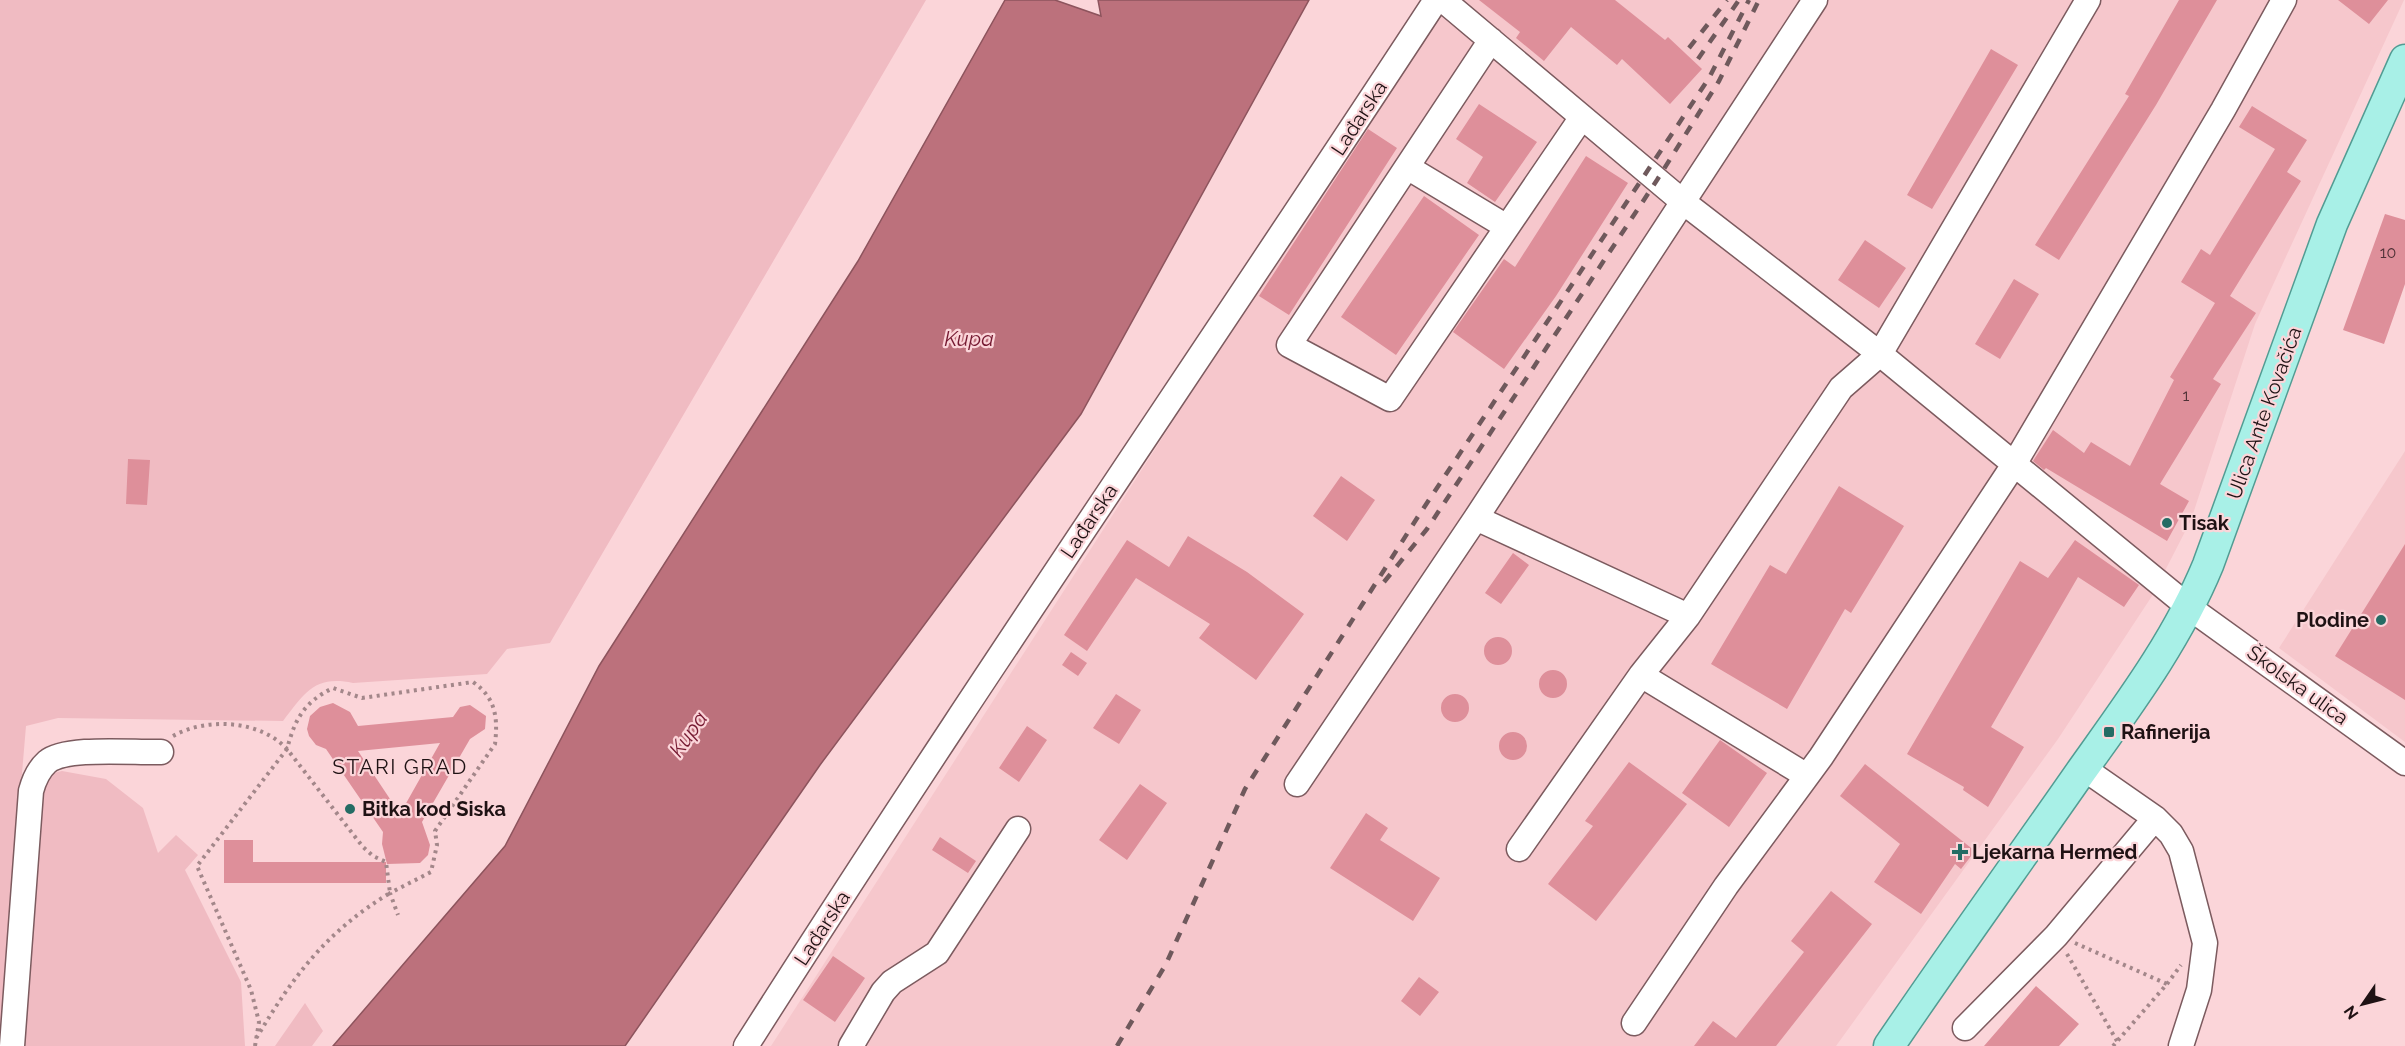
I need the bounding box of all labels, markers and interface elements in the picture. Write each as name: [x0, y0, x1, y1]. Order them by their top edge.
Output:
street label: Lađarska: [1326, 76, 1392, 160]
house number: 10: [2380, 243, 2396, 262]
street label: Ulica Ante Kovačića: [2222, 323, 2306, 503]
water label: Kupa: [944, 326, 994, 351]
house number: 1: [2183, 386, 2190, 405]
street label: Lađarska: [1056, 479, 1122, 563]
place label: Tisak: [2179, 511, 2230, 535]
marker: Tisak: [2160, 516, 2174, 530]
place label: Plodine: [2296, 608, 2369, 632]
marker: Plodine: [2374, 613, 2388, 627]
street label: Školska ulica: [2243, 639, 2354, 730]
water label: Kupa: [664, 707, 712, 761]
place label: Rafinerija: [2121, 720, 2211, 744]
marker: Rafinerija: [2102, 725, 2116, 739]
district label: STARI GRAD: [332, 754, 468, 779]
place label: Bitka kod Siska: [362, 797, 506, 821]
marker: Bitka kod Siska: [343, 802, 357, 816]
place label: Ljekarna Hermed: [1972, 840, 2138, 864]
marker: Ljekarna Hermed: [1953, 845, 1967, 859]
street label: Lađarska: [789, 886, 855, 970]
north arrow: [2333, 974, 2393, 1034]
text: N: [2340, 1002, 2362, 1023]

